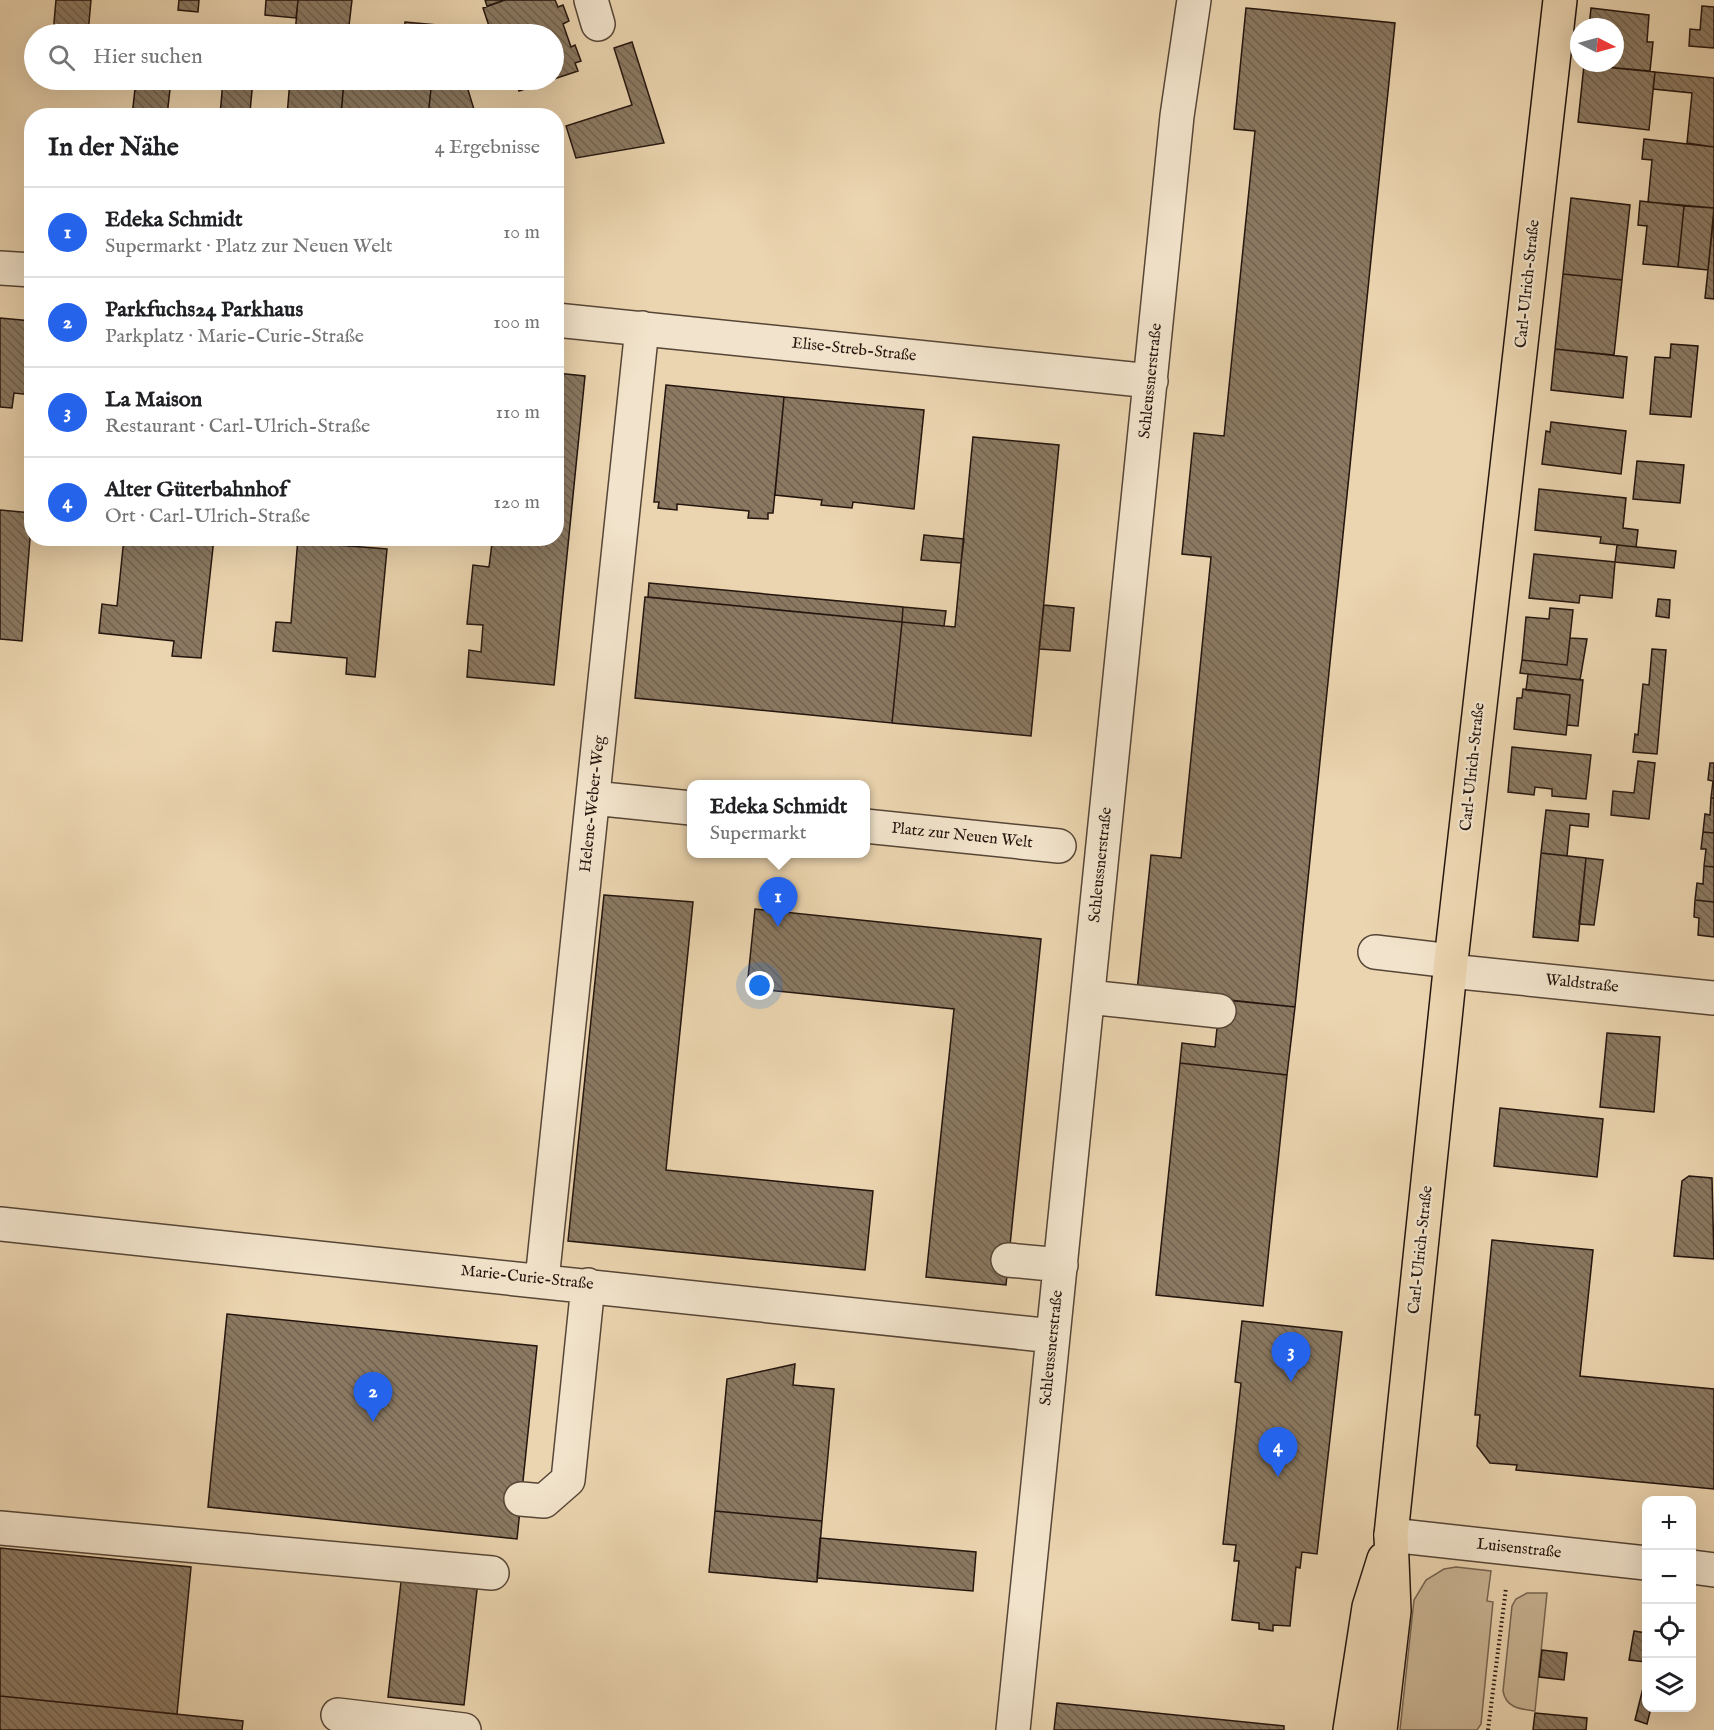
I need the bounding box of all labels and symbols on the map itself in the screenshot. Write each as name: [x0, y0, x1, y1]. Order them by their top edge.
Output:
north arrow: [1570, 18, 1624, 72]
street label: Carl-Ulrich-Straße: [1511, 219, 1545, 349]
street label: Schleussnerstraße: [1135, 322, 1167, 440]
street label: Elise-Streb-Straße: [791, 334, 917, 366]
street label: Carl-Ulrich-Straße: [1456, 702, 1490, 832]
street label: Helene-Weber-Weg: [576, 734, 610, 873]
street label: Schleussnerstraße: [1085, 806, 1117, 924]
street label: Platz zur Neuen Welt: [890, 819, 1034, 853]
pin: 1: [758, 878, 798, 927]
street label: Waldstraße: [1544, 970, 1620, 998]
your location: [745, 971, 774, 1000]
street label: Carl-Ulrich-Straße: [1404, 1185, 1438, 1315]
street label: Marie-Curie-Straße: [460, 1261, 594, 1295]
street label: Schleussnerstraße: [1036, 1289, 1068, 1407]
pin: 3: [1272, 1332, 1310, 1382]
pin: 2: [354, 1372, 392, 1422]
pin: 4: [1258, 1428, 1298, 1477]
street label: Luisenstraße: [1476, 1535, 1562, 1563]

